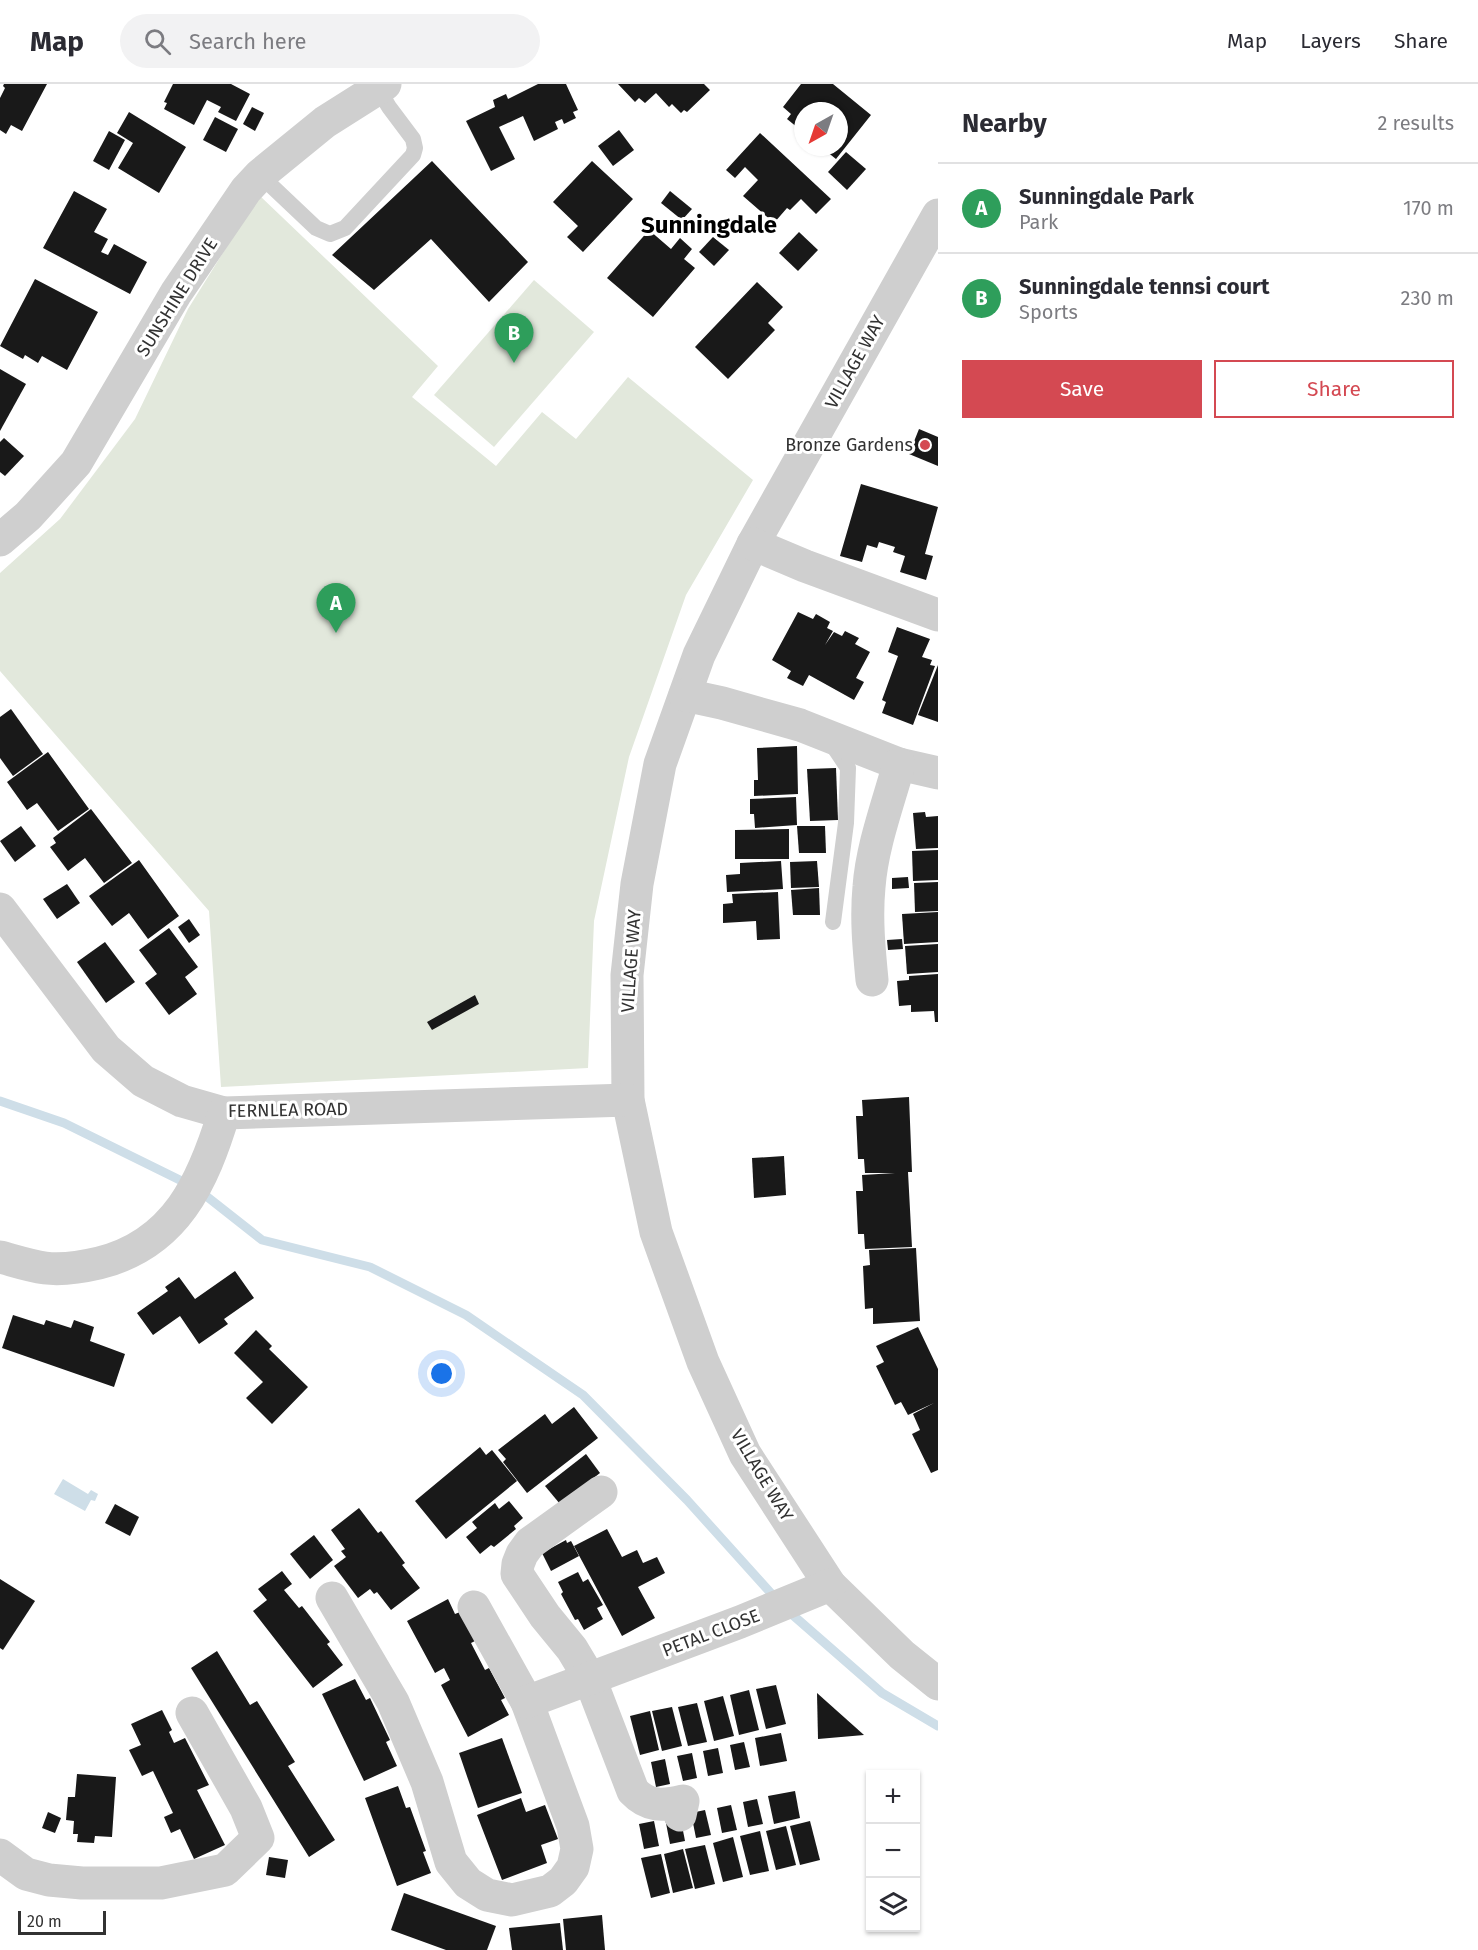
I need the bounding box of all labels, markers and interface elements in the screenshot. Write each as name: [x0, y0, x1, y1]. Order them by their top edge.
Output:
search box: [120, 14, 540, 68]
text: Map: [30, 25, 84, 58]
icon: search: [141, 25, 174, 58]
text: Search here: [189, 28, 307, 55]
text: Map: [1227, 28, 1267, 54]
text: Layers: [1300, 28, 1361, 54]
text: Share: [1394, 28, 1448, 54]
north arrow: [794, 102, 848, 156]
text: Nearby: [962, 108, 1047, 139]
text: 2 results: [1377, 111, 1454, 135]
text: Sunningdale Park: [1019, 183, 1194, 210]
text: A: [976, 196, 987, 220]
text: 170 m: [1403, 196, 1454, 220]
text: Park: [1019, 210, 1058, 234]
district label: Sunningdale: [641, 211, 777, 239]
street label: SUNSHINE DRIVE: [132, 234, 222, 360]
text: Sunningdale tennsi court: [1019, 273, 1269, 300]
text: B: [975, 286, 988, 310]
text: 230 m: [1401, 286, 1454, 310]
text: Sports: [1019, 300, 1078, 324]
street label: VILLAGE WAY: [820, 311, 890, 413]
pin: B: [494, 314, 534, 363]
button: Save: [962, 360, 1202, 418]
button: Share: [1214, 360, 1454, 418]
place label: Bronze Gardens: [785, 434, 913, 456]
marker: Bronze Gardens: [918, 438, 932, 452]
pin: A: [316, 584, 356, 633]
street label: VILLAGE WAY: [616, 909, 646, 1013]
street label: FERNLEA ROAD: [228, 1098, 348, 1122]
your location: [427, 1359, 456, 1388]
street label: VILLAGE WAY: [726, 1425, 798, 1525]
street label: PETAL CLOSE: [659, 1604, 763, 1662]
map controls: [866, 1770, 920, 1932]
button: +: [866, 1770, 920, 1824]
button: −: [866, 1824, 920, 1878]
button: layers: [866, 1878, 920, 1932]
scale bar: [18, 1908, 106, 1936]
text: 20 m: [27, 1912, 62, 1931]

